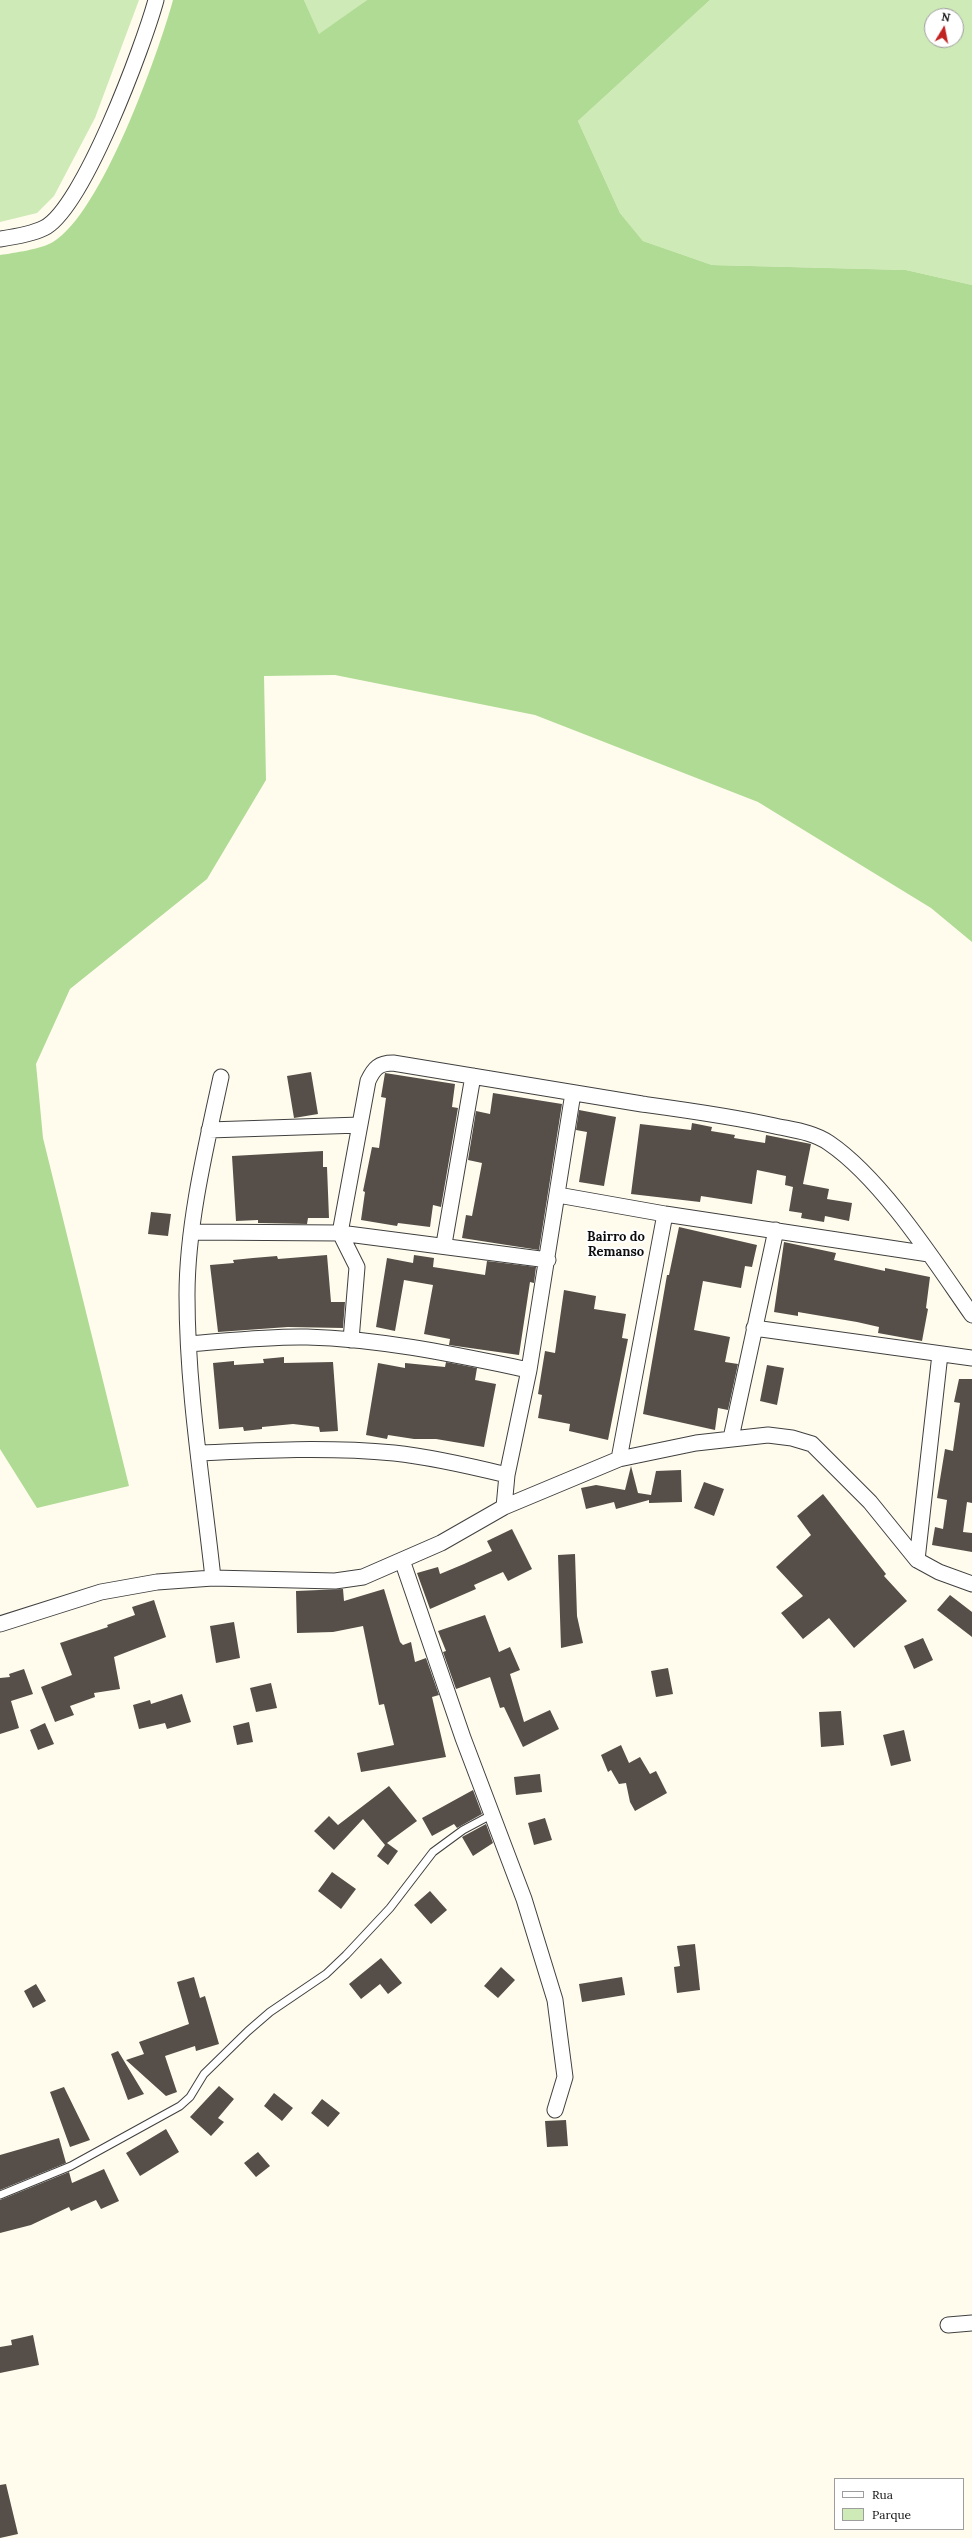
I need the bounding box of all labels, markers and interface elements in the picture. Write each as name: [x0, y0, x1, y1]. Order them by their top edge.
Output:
north arrow: [924, 8, 964, 48]
text: N: [940, 10, 951, 25]
district label: Bairro do Remanso: [587, 1229, 645, 1260]
legend: [834, 2478, 964, 2530]
text: Rua: [872, 2487, 893, 2502]
text: Parque: [872, 2507, 911, 2522]

